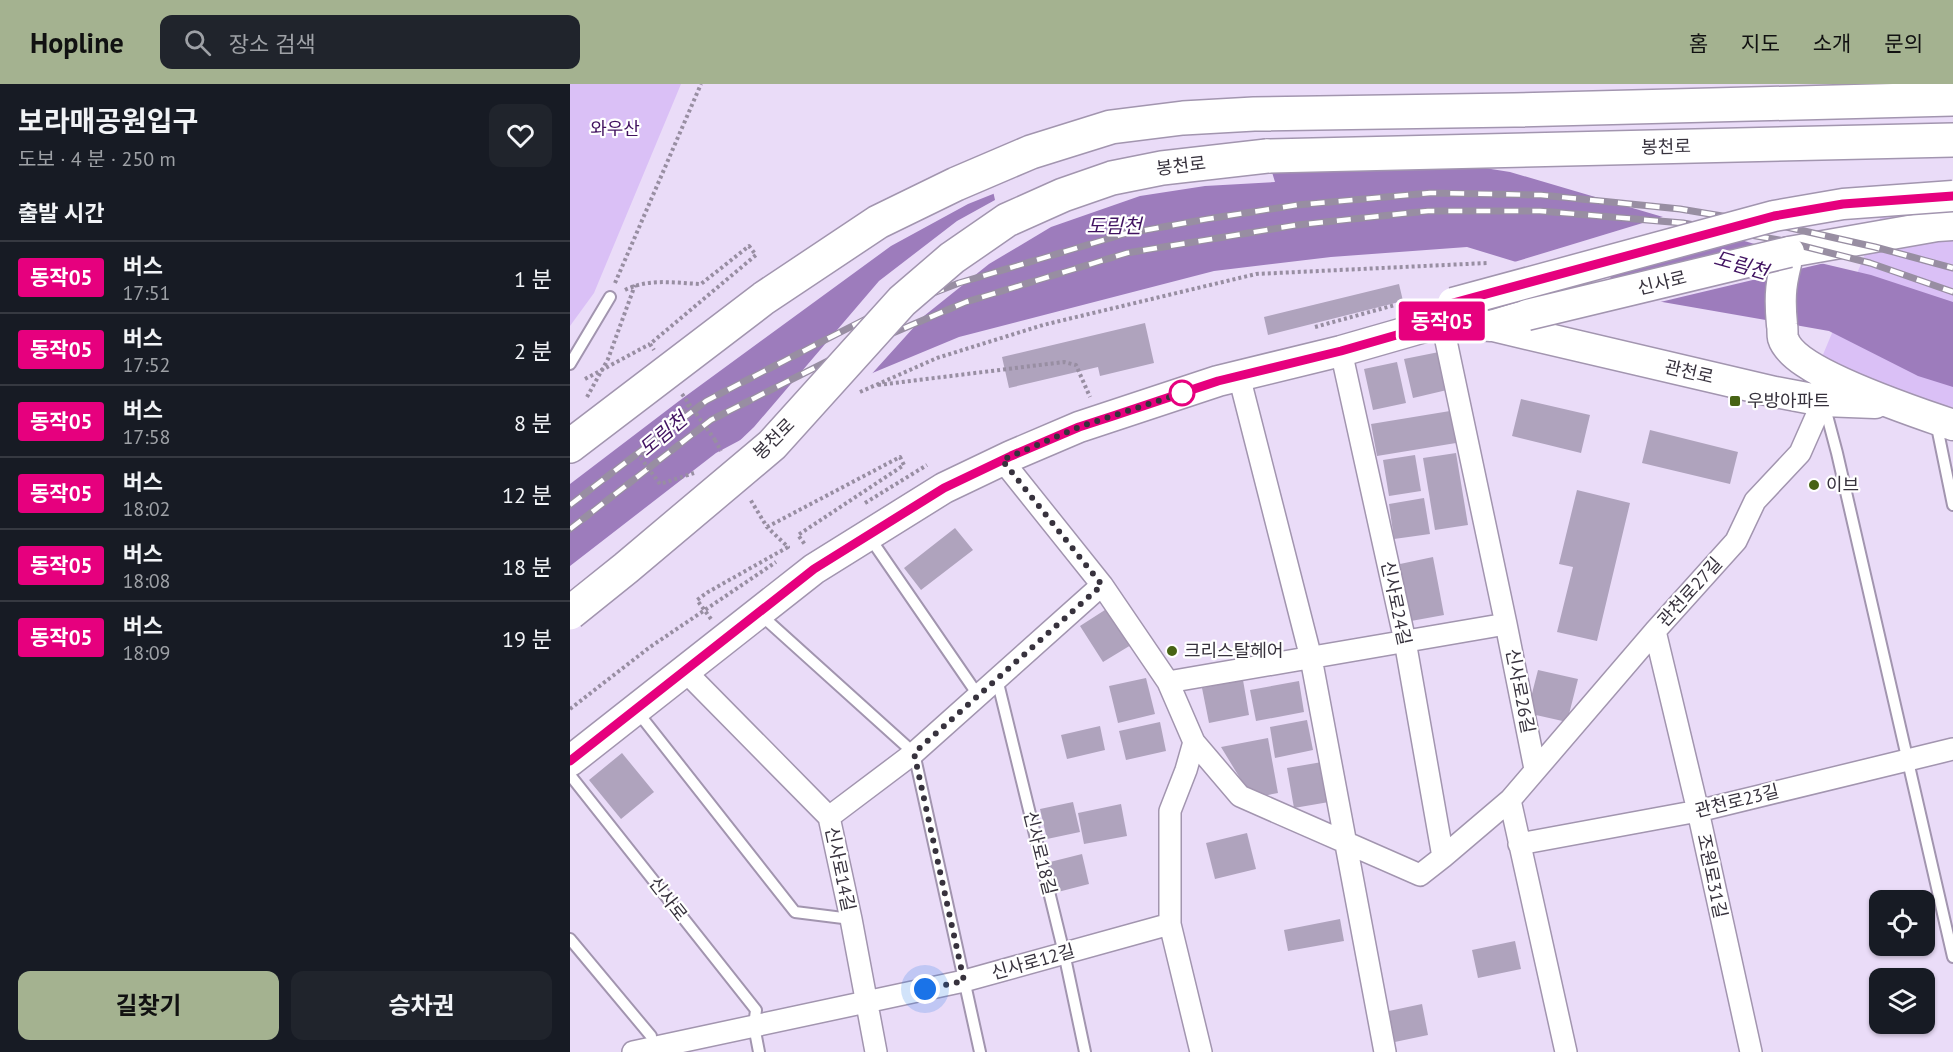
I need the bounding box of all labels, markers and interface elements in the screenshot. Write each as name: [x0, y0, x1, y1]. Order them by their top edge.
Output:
search box: [160, 15, 580, 69]
text: Hopline: [30, 24, 124, 61]
icon: search: [181, 26, 214, 59]
text: 장소 검색: [229, 30, 315, 58]
text: 홈: [1689, 30, 1708, 57]
text: 지도: [1741, 30, 1780, 57]
text: 소개: [1813, 30, 1851, 57]
text: 문의: [1884, 30, 1923, 57]
text: 보라매공원입구: [18, 102, 198, 139]
button: heart: [489, 104, 552, 167]
park label: 와우산: [590, 117, 640, 140]
street label: 봉천로: [1641, 135, 1691, 158]
text: 도보 · 4 분 · 250 m: [18, 146, 176, 172]
street label: 봉천로: [1155, 151, 1207, 180]
text: 출발 시간: [18, 199, 105, 227]
water label: 도림천: [1086, 213, 1144, 239]
water label: 도림천: [1711, 245, 1774, 286]
text: 버스: [122, 252, 163, 280]
text: 동작05: [30, 264, 92, 291]
text: 1 분: [514, 265, 552, 293]
street label: 신사로: [1635, 265, 1689, 300]
text: 17:51: [122, 280, 170, 306]
line badge: 동작05: [1400, 302, 1484, 340]
text: 동작05: [1411, 308, 1473, 335]
text: 버스: [122, 324, 163, 352]
text: 동작05: [30, 336, 92, 363]
text: 2 분: [514, 337, 552, 365]
text: 17:52: [122, 352, 170, 378]
street label: 관천로: [1662, 355, 1716, 388]
unlabelled marker: [1169, 380, 1195, 406]
place label: 우방아파트: [1747, 389, 1830, 412]
marker: 우방아파트: [1728, 394, 1742, 408]
text: 버스: [122, 396, 163, 424]
water label: 도림천: [633, 405, 694, 462]
text: 동작05: [30, 408, 92, 435]
text: 8 분: [514, 409, 552, 437]
street label: 봉천로: [748, 413, 799, 464]
text: 17:58: [122, 424, 170, 450]
text: 버스: [122, 468, 163, 496]
place label: 이브: [1826, 473, 1859, 496]
marker: 이브: [1807, 478, 1821, 492]
text: 동작05: [30, 480, 92, 507]
text: 12 분: [502, 481, 552, 509]
text: 18:02: [122, 496, 170, 522]
text: 버스: [122, 540, 163, 568]
text: 동작05: [30, 552, 92, 579]
street label: 관천로27길: [1652, 552, 1727, 631]
text: 18 분: [502, 553, 552, 581]
street label: 신사로24길: [1376, 559, 1417, 647]
text: 18:08: [122, 568, 170, 594]
text: 버스: [122, 612, 163, 640]
text: 동작05: [30, 624, 92, 651]
text: 19 분: [502, 625, 552, 653]
place label: 크리스탈헤어: [1184, 639, 1283, 662]
text: 18:09: [122, 640, 170, 666]
marker: 크리스탈헤어: [1165, 644, 1179, 658]
street label: 신사로26길: [1501, 647, 1540, 735]
street label: 관천로23길: [1692, 779, 1781, 822]
street label: 신사로18길: [1019, 808, 1062, 897]
street label: 신사로14길: [820, 825, 861, 913]
street label: 조원로31길: [1692, 832, 1733, 920]
street label: 신사로: [644, 872, 693, 925]
map controls: [1869, 890, 1935, 1034]
button: locate: [1869, 890, 1935, 956]
street label: 신사로12길: [988, 939, 1077, 984]
button: layers: [1869, 968, 1935, 1034]
button: 길찾기: [18, 971, 279, 1040]
button: 승차권: [291, 971, 552, 1040]
your location: [910, 974, 940, 1004]

